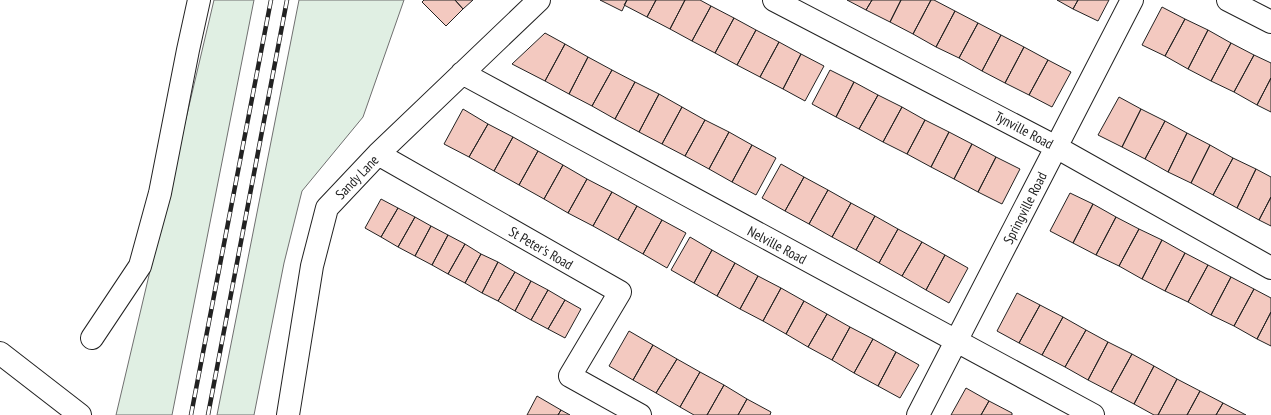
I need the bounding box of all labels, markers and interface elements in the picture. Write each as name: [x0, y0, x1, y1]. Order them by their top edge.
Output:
street label: Tynville Road: [992, 107, 1056, 153]
street label: Sandy Lane: [331, 151, 383, 203]
street label: Springville Road: [999, 169, 1051, 247]
street label: St Peter's Road: [506, 222, 576, 274]
street label: Nelville Road: [744, 222, 810, 268]

